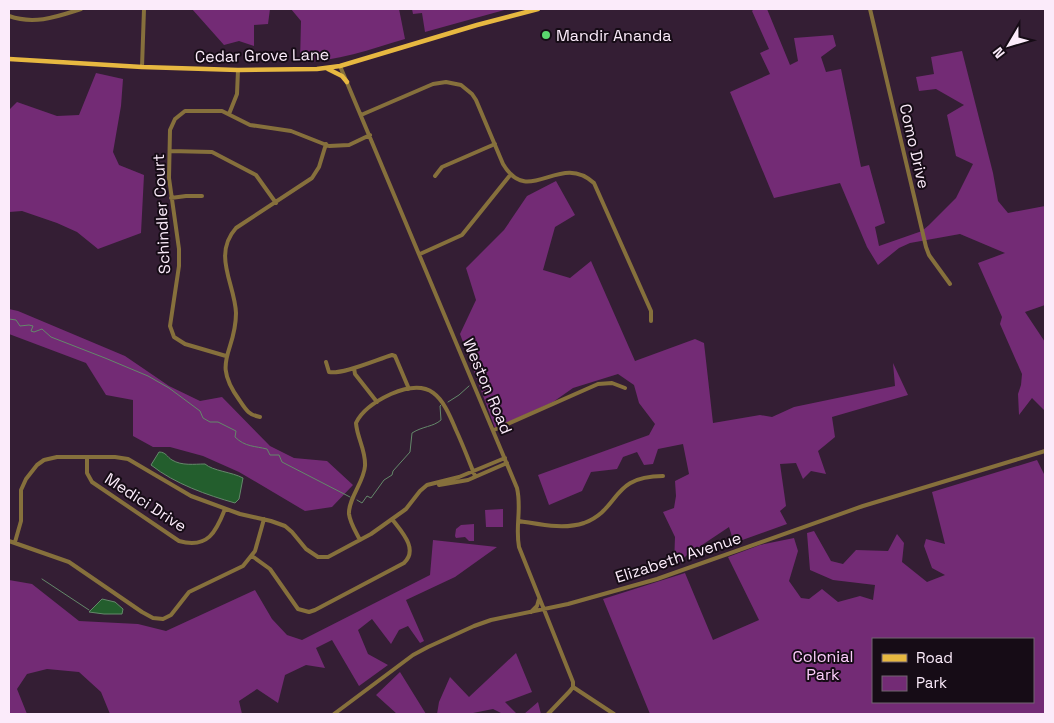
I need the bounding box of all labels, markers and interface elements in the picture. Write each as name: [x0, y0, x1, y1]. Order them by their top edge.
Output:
north arrow: [984, 20, 1034, 70]
place label: Mandir Ananda: [556, 25, 671, 46]
marker: Mandir Ananda: [540, 29, 552, 41]
street label: Cedar Grove Lane: [195, 44, 329, 67]
text: N: [989, 44, 1009, 62]
street label: Como Drive: [895, 102, 934, 190]
street label: Schindler Court: [148, 153, 175, 274]
street label: Weston Road: [458, 335, 517, 437]
street label: Medici Drive: [101, 468, 191, 537]
street label: Elizabeth Avenue: [612, 527, 744, 588]
legend: [872, 638, 1034, 703]
park label: Colonial Park: [793, 646, 853, 685]
text: Road: [916, 648, 953, 667]
text: Park: [916, 673, 947, 692]

